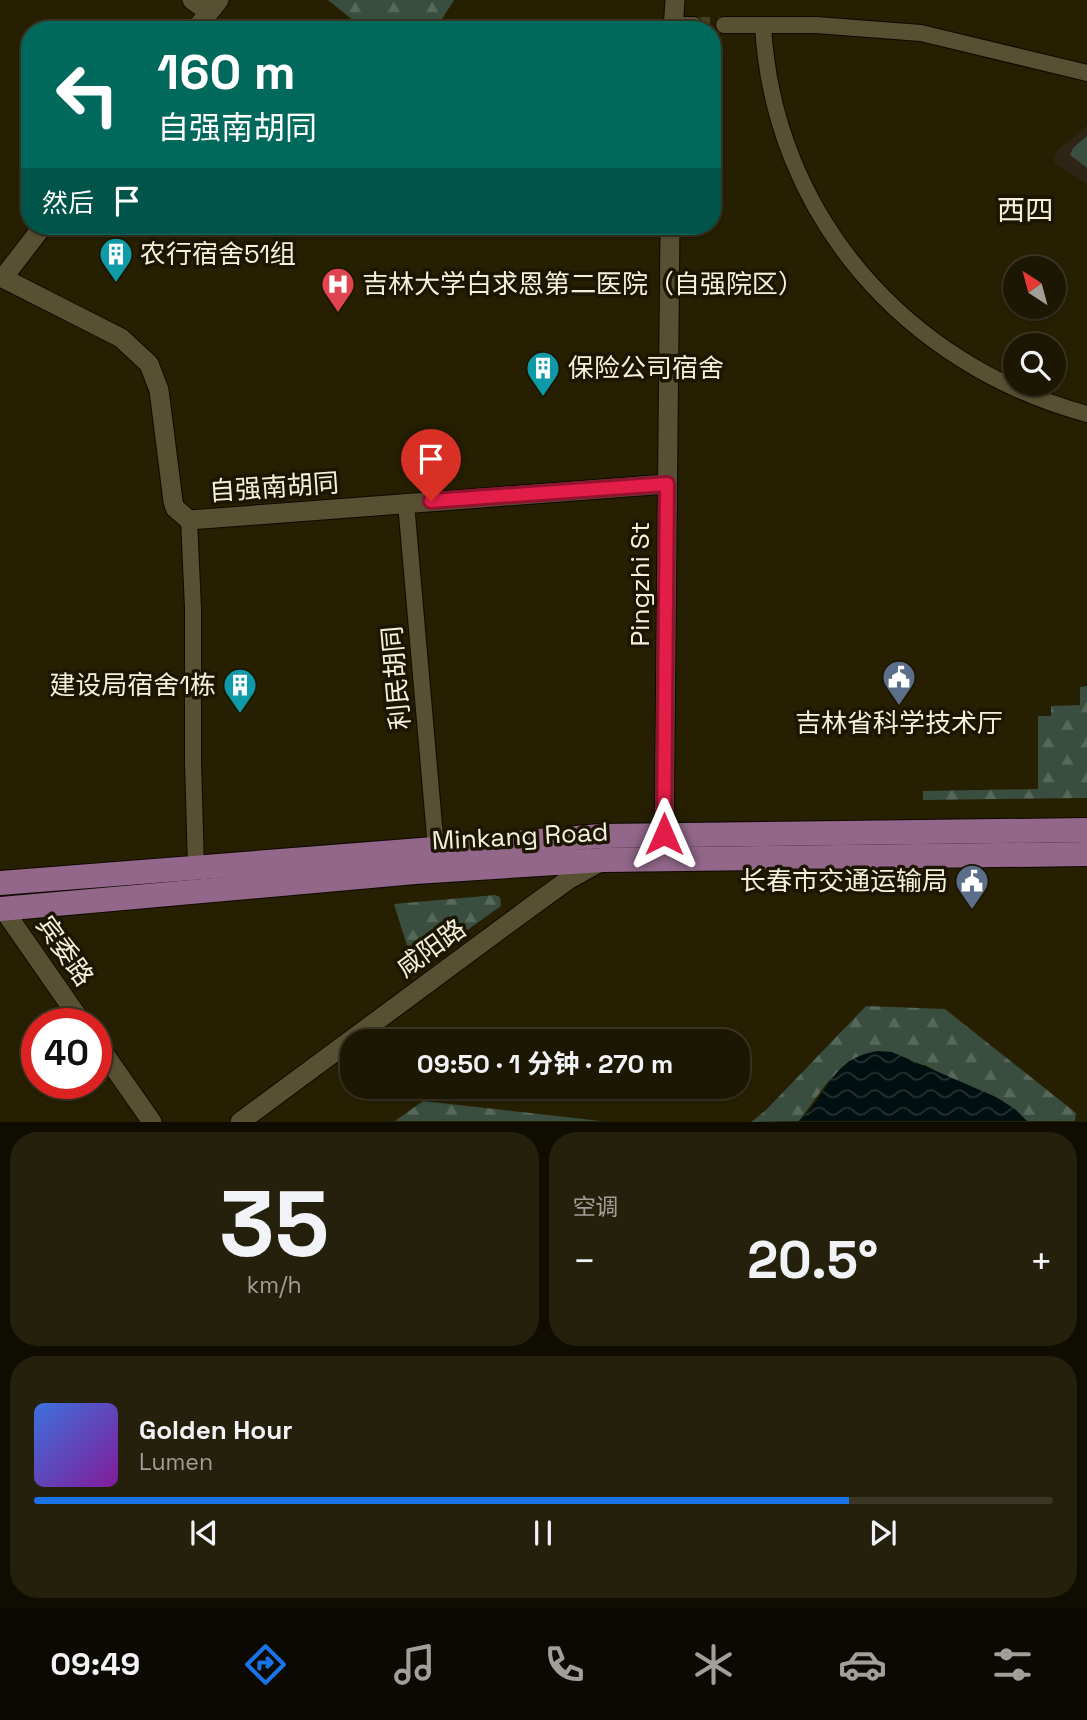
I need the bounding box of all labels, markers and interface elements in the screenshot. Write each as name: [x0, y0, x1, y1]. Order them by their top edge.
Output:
text: 160 m: [157, 41, 295, 103]
icon: left: [42, 49, 133, 140]
text: 自强南胡同: [157, 108, 317, 148]
icon: arrive: [108, 182, 146, 220]
text: 然后: [42, 186, 94, 220]
district label: 西四: [997, 192, 1053, 228]
building icon: 农行宿舍51组: [97, 235, 135, 284]
place label: 农行宿舍51组: [140, 237, 296, 271]
north arrow: [1003, 256, 1066, 318]
map controls: [1003, 256, 1066, 396]
hospital icon: 吉林大学白求恩第二医院（自强院区）: [319, 265, 357, 314]
place label: 吉林大学白求恩第二医院（自强院区）: [362, 267, 804, 301]
button: search: [1003, 333, 1066, 396]
building icon: 保险公司宿舍: [524, 349, 562, 398]
place label: 保险公司宿舍: [568, 351, 724, 385]
pin: [401, 429, 461, 501]
icon: arrive: [412, 440, 450, 478]
street label: 自强南胡同: [208, 466, 340, 508]
street label: Pingzhi St: [623, 521, 657, 647]
street label: 利民胡同: [375, 625, 417, 731]
public building icon: 吉林省科学技术厅: [880, 658, 918, 707]
building icon: 建设局宿舍1栋: [221, 666, 259, 715]
place label: 建设局宿舍1栋: [49, 668, 216, 702]
place label: 吉林省科学技术厅: [795, 706, 1003, 740]
position arrow: [627, 797, 701, 871]
street label: Minkang Road: [431, 814, 609, 858]
public building icon: 长春市交通运输局: [953, 862, 991, 911]
place label: 长春市交通运输局: [740, 864, 948, 898]
street label: 宾委路: [29, 909, 101, 993]
street label: 咸阳路: [389, 911, 473, 985]
speed limit sign: 40: [21, 1008, 112, 1099]
text: 09:50 · 1 分钟 · 270 m: [417, 1047, 673, 1081]
text: 35: [219, 1166, 329, 1283]
text: 空调: [573, 1192, 619, 1222]
text: 20.5°: [747, 1227, 878, 1293]
text: −: [573, 1237, 596, 1285]
text: +: [1029, 1237, 1053, 1285]
text: km/h: [247, 1270, 302, 1300]
text: Golden Hour: [139, 1413, 293, 1447]
text: Lumen: [139, 1447, 213, 1477]
icon: previous: [185, 1514, 223, 1552]
icon: pause: [524, 1514, 562, 1552]
icon: next: [864, 1514, 902, 1552]
icon: directions: [241, 1640, 290, 1689]
icon: music: [390, 1640, 439, 1689]
icon: phone: [540, 1640, 589, 1689]
icon: climate: [689, 1640, 738, 1689]
icon: car: [838, 1640, 887, 1689]
icon: filters: [988, 1640, 1037, 1689]
text: 09:49: [50, 1644, 140, 1684]

